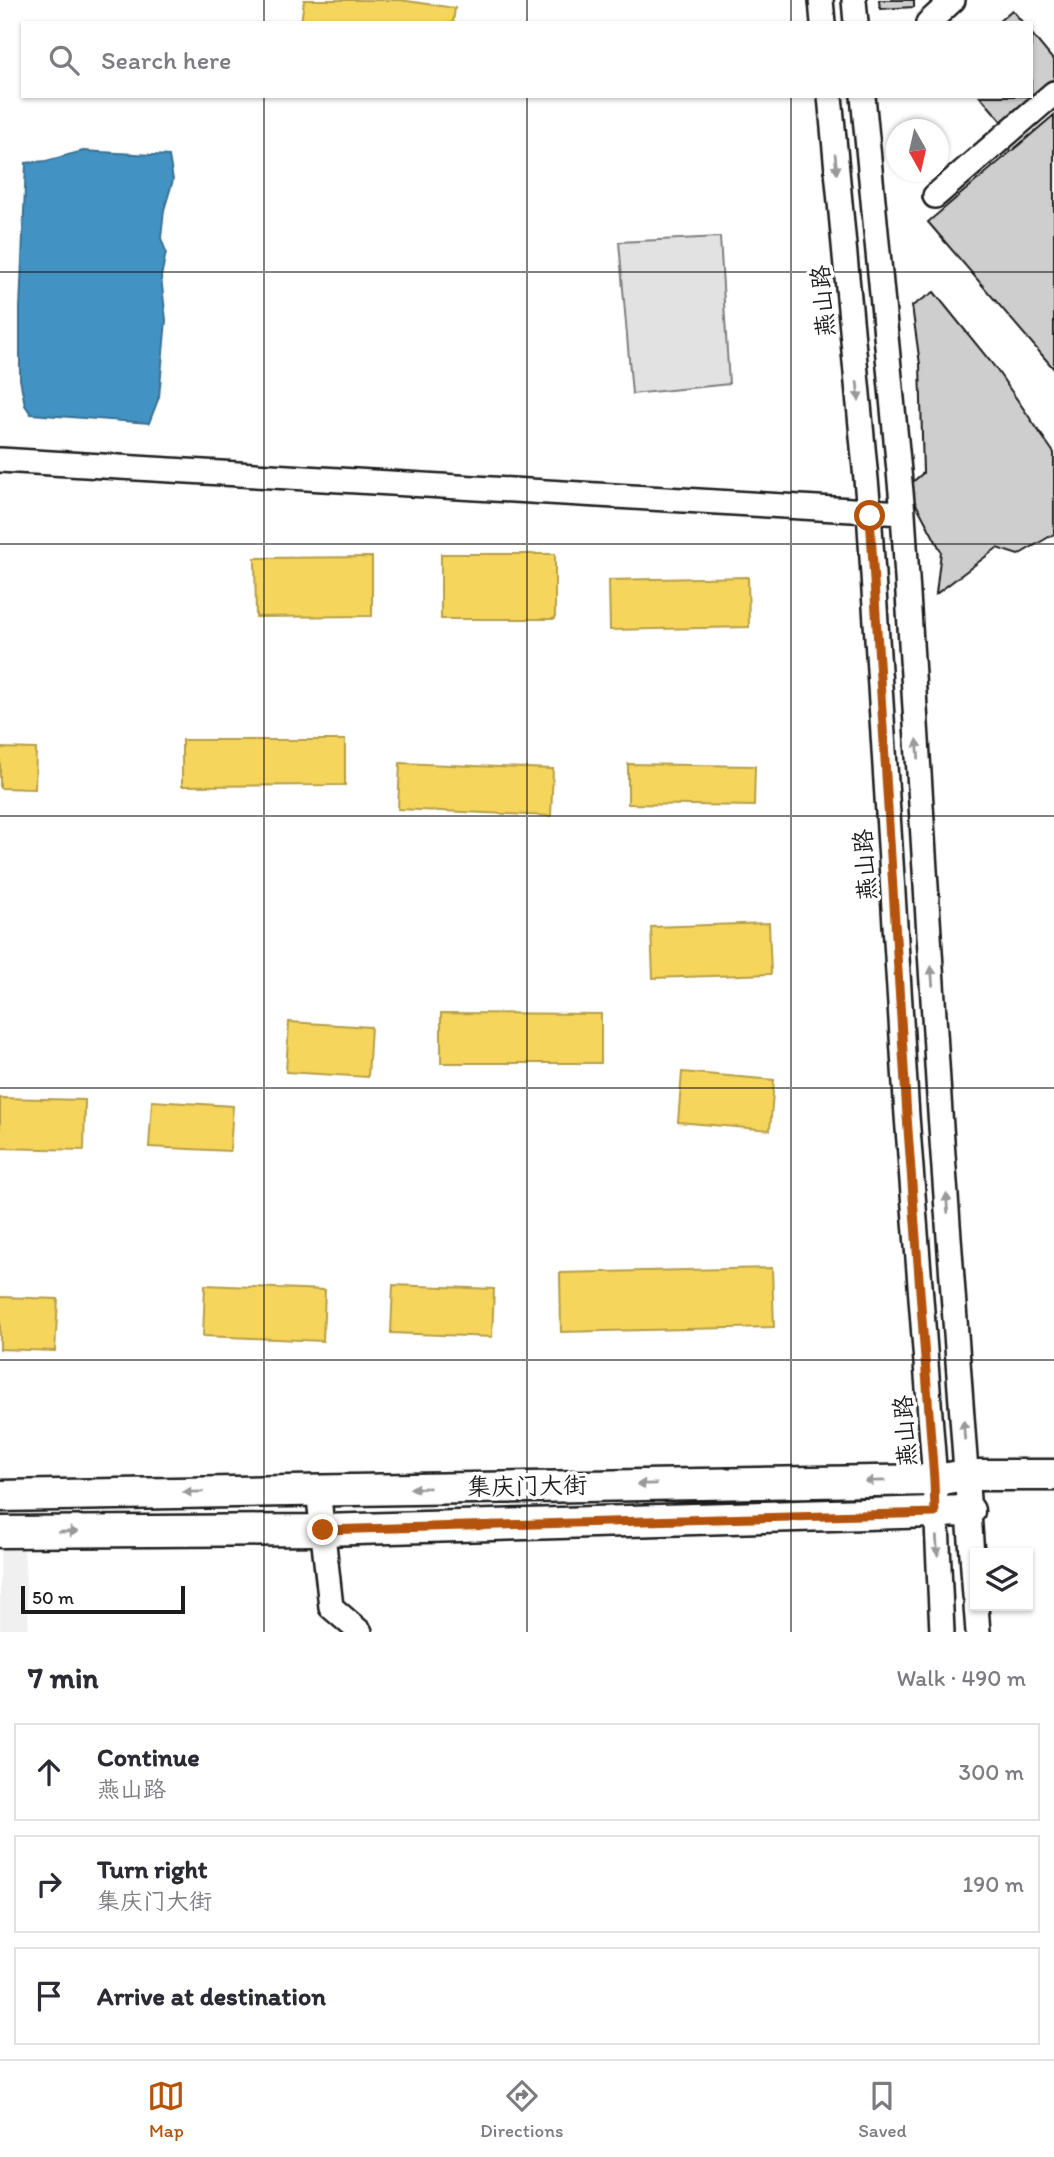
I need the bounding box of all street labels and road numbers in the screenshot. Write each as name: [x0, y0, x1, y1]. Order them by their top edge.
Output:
street label: 燕山路: [805, 264, 840, 338]
street label: 燕山路: [848, 828, 881, 902]
street label: 燕山路: [888, 1394, 921, 1468]
street label: 集庆门大街: [467, 1470, 587, 1501]

